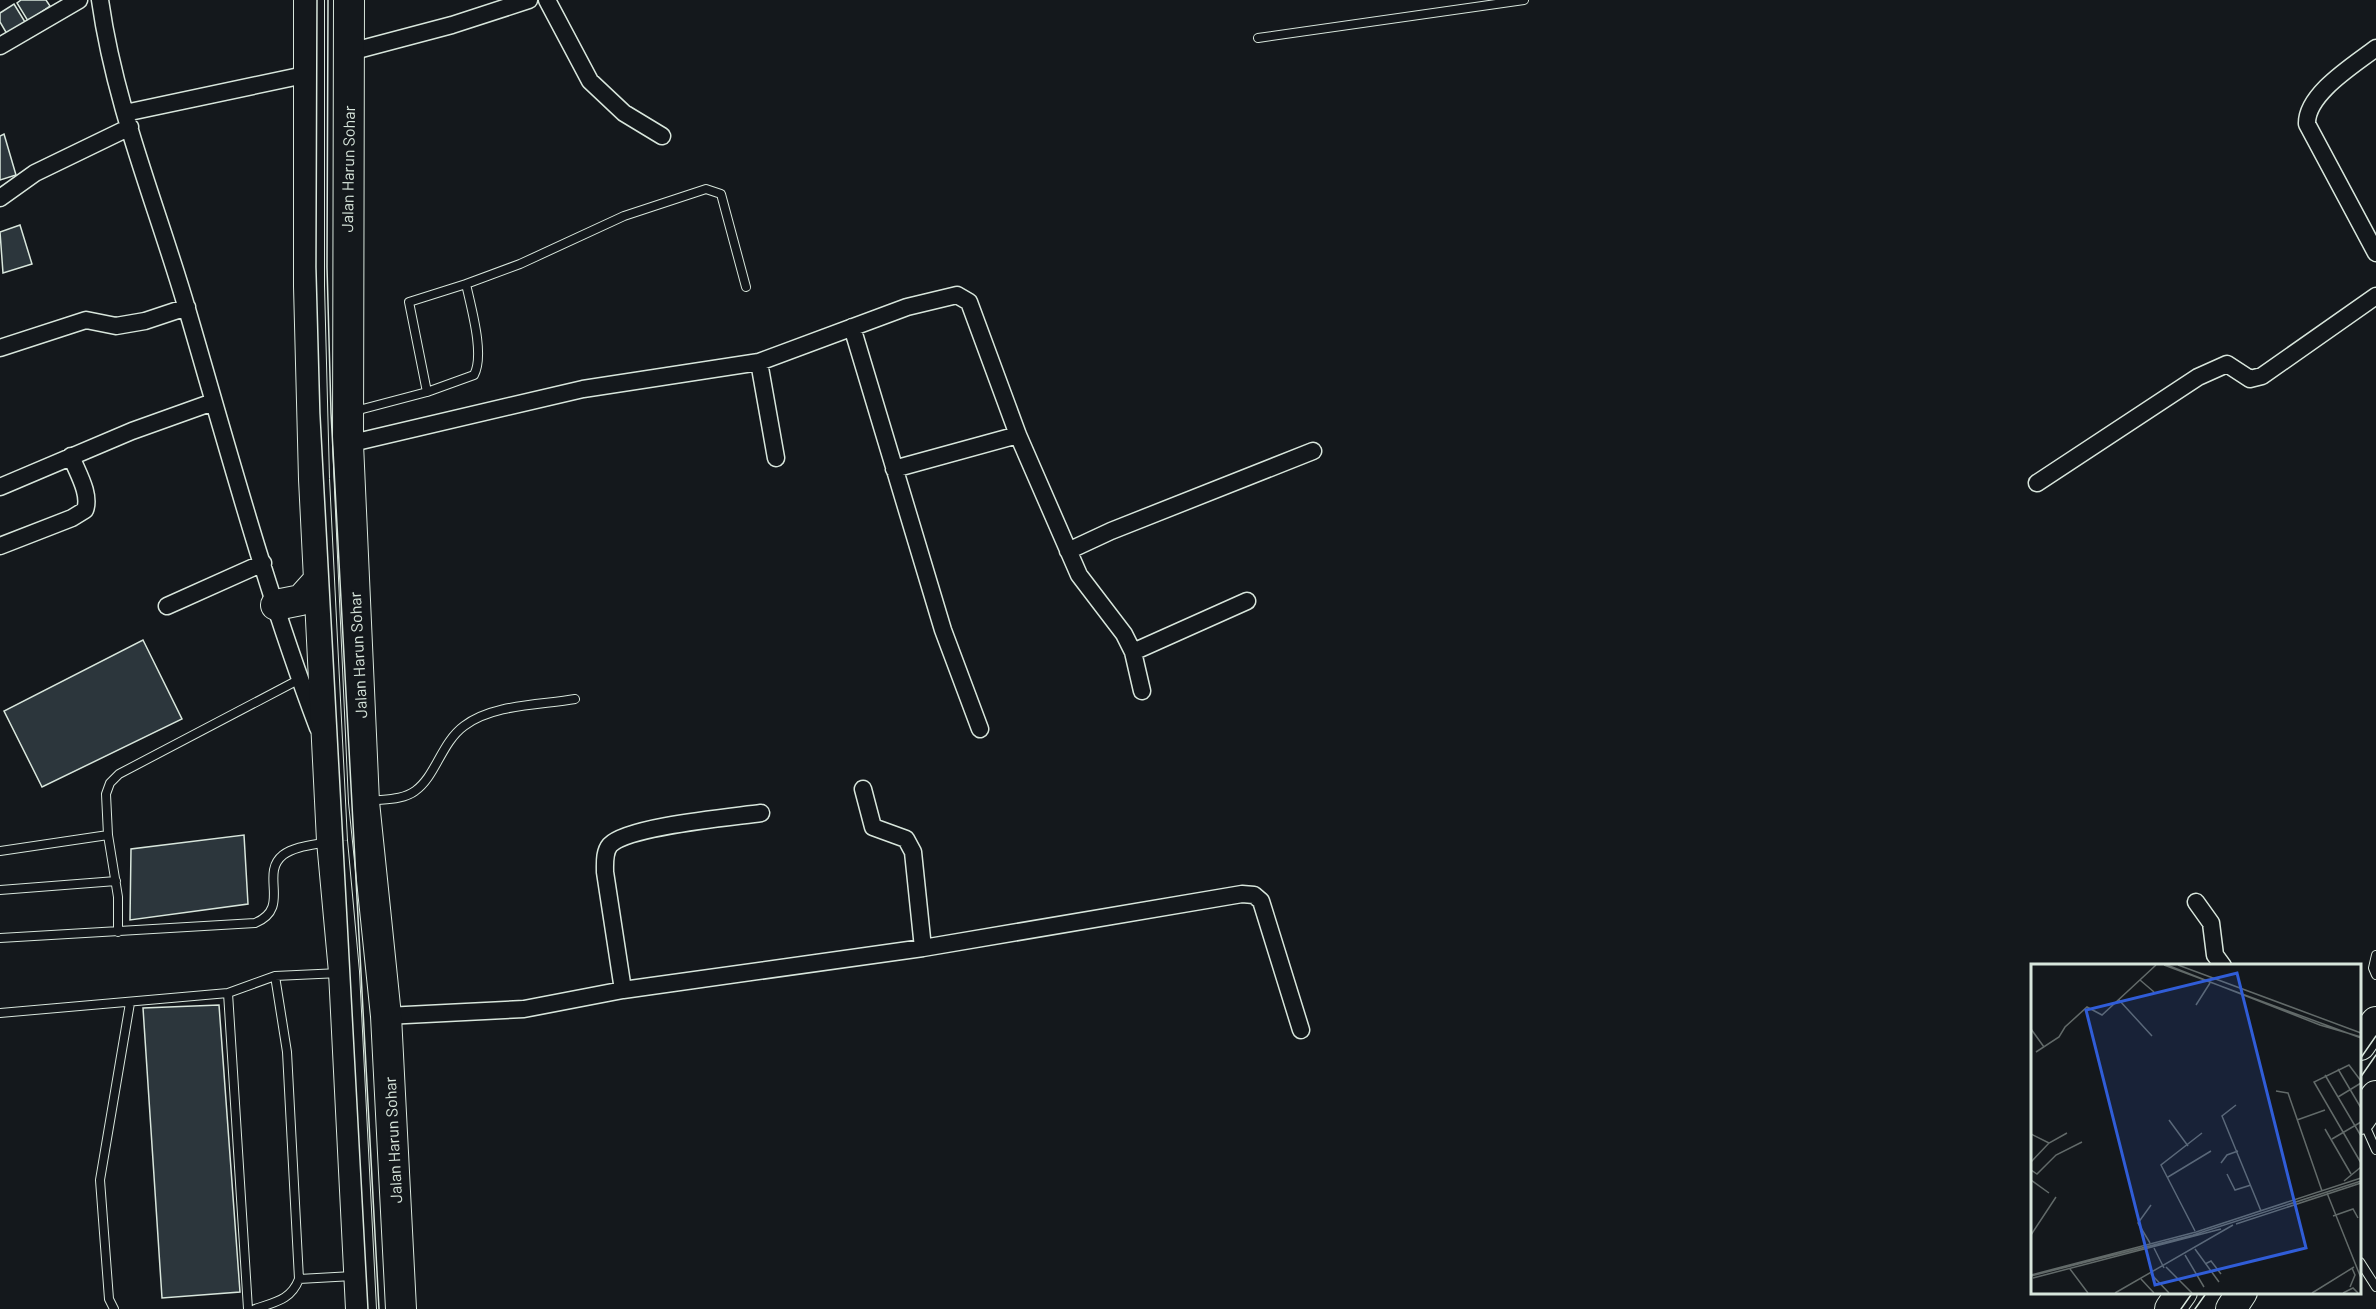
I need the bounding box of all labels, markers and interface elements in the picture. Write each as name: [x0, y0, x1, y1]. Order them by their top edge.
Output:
street label: Jalan Harun Sohar: [337, 105, 358, 232]
street label: Jalan Harun Sohar: [345, 591, 370, 719]
inset map: [2031, 964, 2361, 1294]
street label: Jalan Harun Sohar: [380, 1076, 405, 1204]

